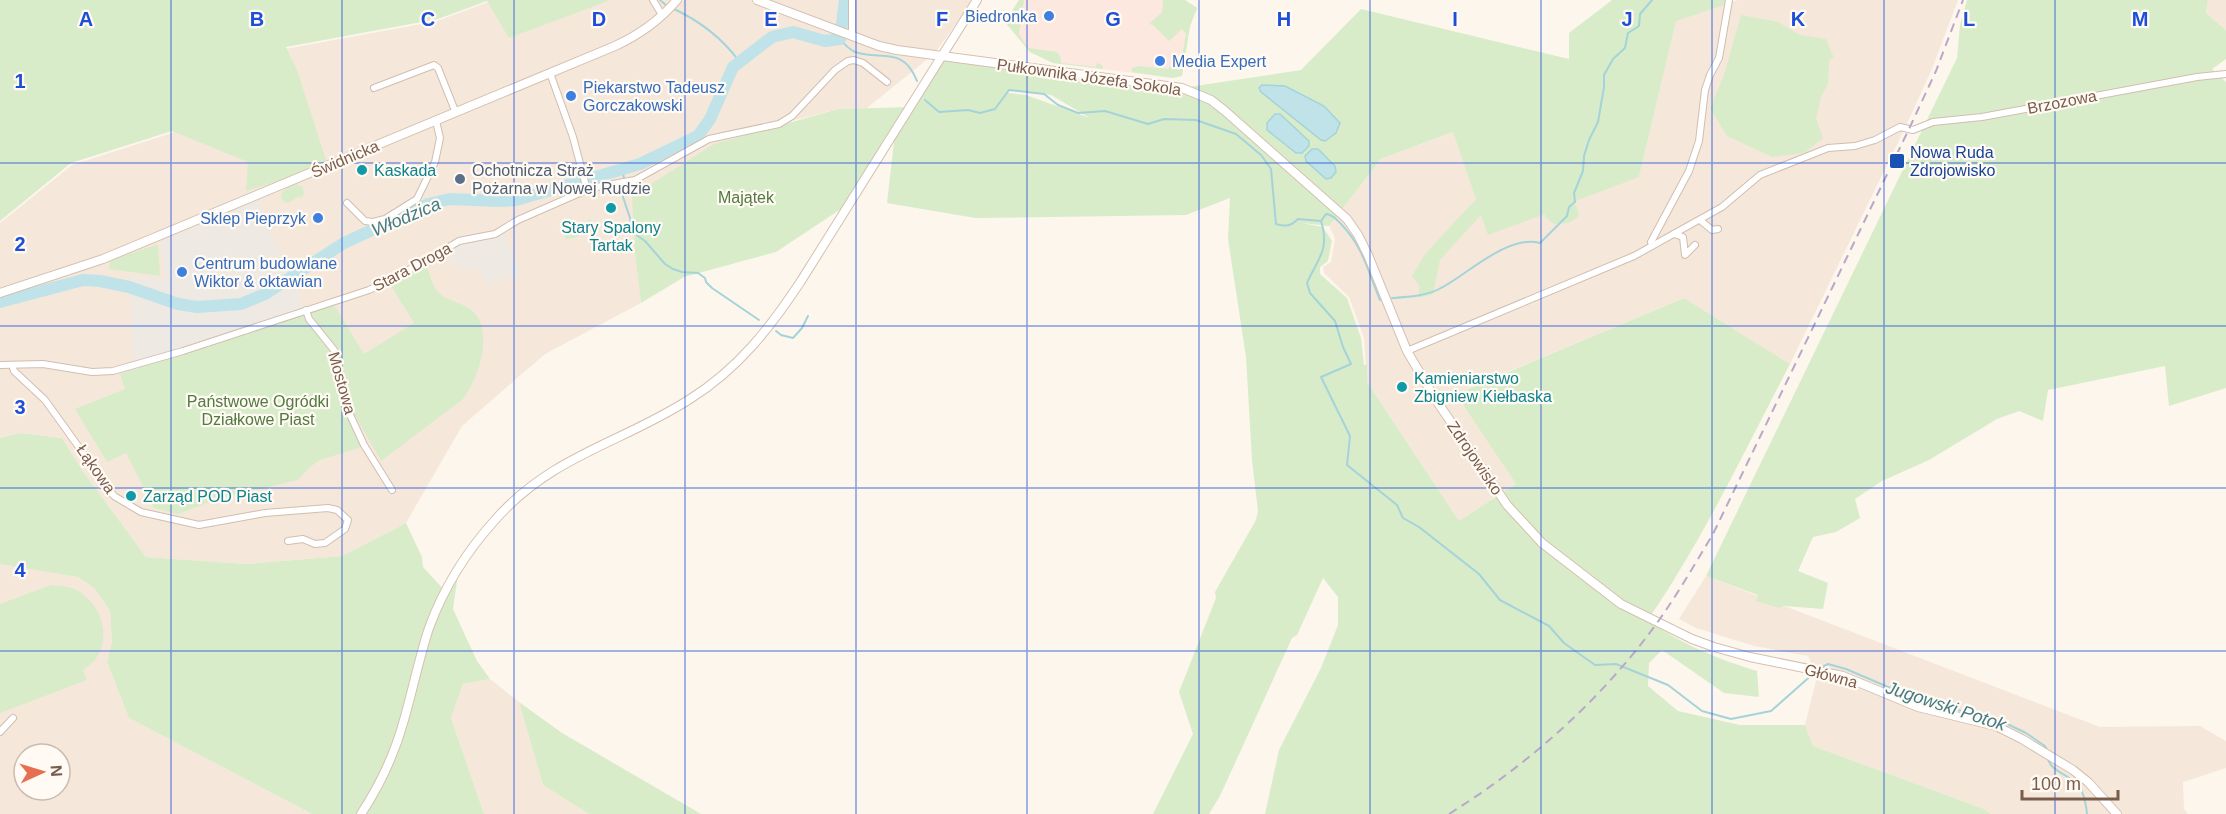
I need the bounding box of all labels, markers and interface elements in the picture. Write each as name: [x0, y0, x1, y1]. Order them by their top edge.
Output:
text: A: [79, 8, 93, 30]
text: B: [250, 8, 264, 30]
text: C: [421, 8, 435, 30]
text: D: [592, 8, 606, 30]
text: E: [764, 8, 778, 30]
text: F: [936, 8, 948, 30]
place label: Biedronka: [965, 8, 1037, 25]
text: G: [1105, 8, 1121, 30]
text: H: [1277, 8, 1291, 30]
text: I: [1452, 8, 1458, 30]
text: J: [1621, 8, 1633, 30]
text: K: [1791, 8, 1806, 30]
text: L: [1963, 8, 1975, 30]
text: M: [2132, 8, 2148, 30]
marker: Biedronka: [1042, 9, 1056, 23]
place label: Media Expert: [1172, 53, 1267, 70]
marker: Media Expert: [1153, 54, 1167, 68]
street label: Pułkownika Józefa Sokola: [996, 56, 1182, 98]
text: 1: [14, 70, 26, 92]
place label: Piekarstwo Tadeusz Gorczakowski: [583, 79, 725, 114]
street label: Brzozowa: [2026, 87, 2098, 117]
marker: Piekarstwo Tadeusz Gorczakowski: [564, 89, 578, 103]
street label: Świdnicka: [308, 136, 382, 181]
place label: Nowa Ruda Zdrojowisko: [1910, 144, 1995, 179]
marker: Nowa Ruda Zdrojowisko: [1888, 152, 1906, 170]
place label: Kaskada: [374, 162, 436, 179]
place label: Ochotnicza Straż Pożarna w Nowej Rudzie: [472, 162, 651, 197]
marker: Kaskada: [355, 163, 369, 177]
marker: Ochotnicza Straż Pożarna w Nowej Rudzie: [453, 172, 467, 186]
park label: Majątek: [718, 189, 775, 206]
water label: Włodzica: [368, 194, 444, 240]
marker: Stary Spalony Tartak: [604, 201, 618, 215]
place label: Sklep Pieprzyk: [200, 210, 307, 227]
marker: Sklep Pieprzyk: [311, 211, 325, 225]
place label: Stary Spalony Tartak: [561, 219, 661, 254]
text: 2: [14, 233, 26, 255]
street label: Stara Droga: [370, 239, 454, 295]
place label: Centrum budowlane Wiktor & oktawian: [194, 255, 337, 290]
marker: Centrum budowlane Wiktor & oktawian: [175, 265, 189, 279]
street label: Mostowa: [325, 350, 359, 416]
place label: Kamieniarstwo Zbigniew Kiełbaska: [1414, 370, 1552, 405]
marker: Kamieniarstwo Zbigniew Kiełbaska: [1395, 380, 1409, 394]
park label: Państwowe Ogródki Działkowe Piast: [187, 393, 329, 428]
text: 3: [14, 396, 26, 418]
street label: Zdrojowisko: [1444, 418, 1506, 498]
street label: Łąkowa: [73, 442, 119, 497]
place label: Zarząd POD Piast: [143, 488, 272, 505]
marker: Zarząd POD Piast: [124, 489, 138, 503]
text: 4: [14, 559, 26, 581]
street label: Główna: [1803, 661, 1859, 691]
water label: Jugowski Potok: [1882, 677, 2010, 735]
north arrow: [12, 742, 72, 802]
scale bar: [2022, 763, 2118, 801]
text: N: [48, 765, 65, 777]
text: 100 m: [2031, 774, 2081, 794]

